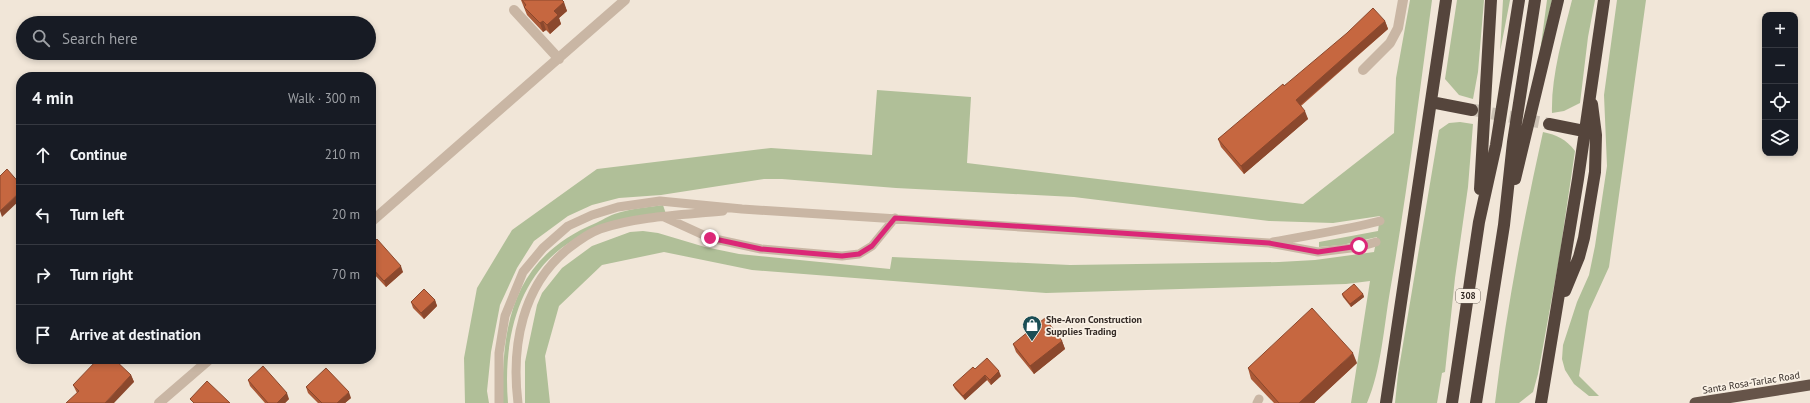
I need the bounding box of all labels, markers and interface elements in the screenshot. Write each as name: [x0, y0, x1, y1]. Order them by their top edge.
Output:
map controls: [1762, 12, 1798, 156]
button: +: [1762, 12, 1798, 48]
search box: [16, 16, 376, 60]
icon: search: [30, 27, 52, 49]
text: Search here: [62, 29, 138, 48]
button: −: [1762, 48, 1798, 84]
button: locate: [1762, 84, 1798, 120]
text: 4 min: [32, 87, 73, 109]
text: Walk · 300 m: [288, 90, 360, 107]
button: layers: [1762, 120, 1798, 156]
icon: ahead: [32, 144, 54, 166]
text: Continue: [70, 145, 127, 164]
text: 210 m: [325, 146, 360, 163]
icon: left: [32, 204, 54, 226]
text: Turn left: [70, 205, 124, 224]
text: 20 m: [332, 206, 360, 223]
route end: [701, 229, 719, 247]
route start: [1350, 237, 1368, 255]
icon: right: [32, 264, 54, 286]
text: Turn right: [70, 265, 133, 284]
text: 70 m: [332, 266, 360, 283]
road number: 308: [1456, 289, 1480, 303]
place label: She-Aron Construction Supplies Trading: [1046, 313, 1142, 338]
shop icon: She-Aron Construction Supplies Trading: [1021, 314, 1043, 342]
icon: arrive: [32, 324, 54, 346]
text: Arrive at destination: [70, 325, 201, 344]
street label: Santa Rosa-Tarlac Road: [1701, 368, 1801, 397]

